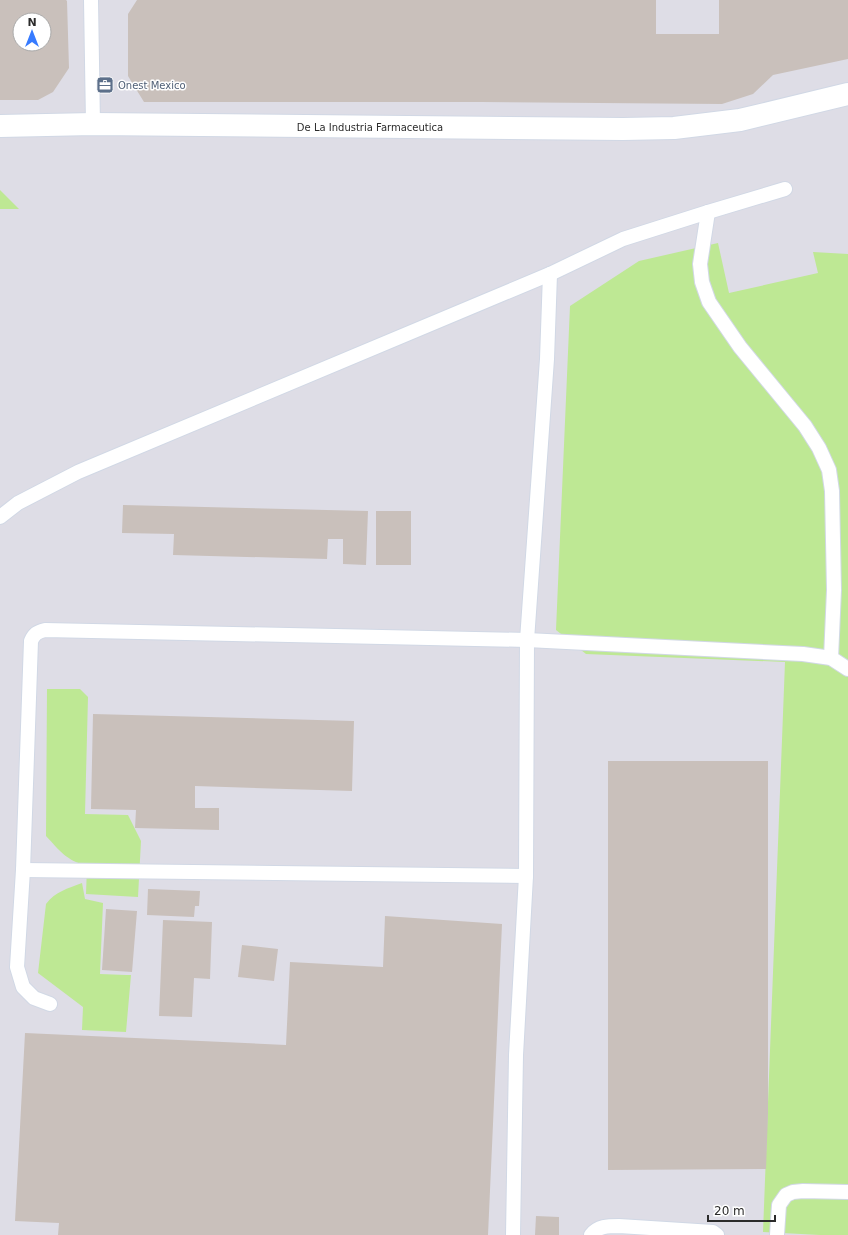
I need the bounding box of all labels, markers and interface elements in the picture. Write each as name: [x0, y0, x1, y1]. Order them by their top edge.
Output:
north arrow: [12, 12, 52, 52]
text: N: [27, 16, 37, 29]
office icon: Onest Mexico: [95, 75, 115, 95]
place label: Onest Mexico: [118, 80, 186, 91]
street label: De La Industria Farmaceutica: [297, 122, 443, 133]
scale bar: [708, 1197, 775, 1223]
text: 20 m: [714, 1204, 745, 1218]

